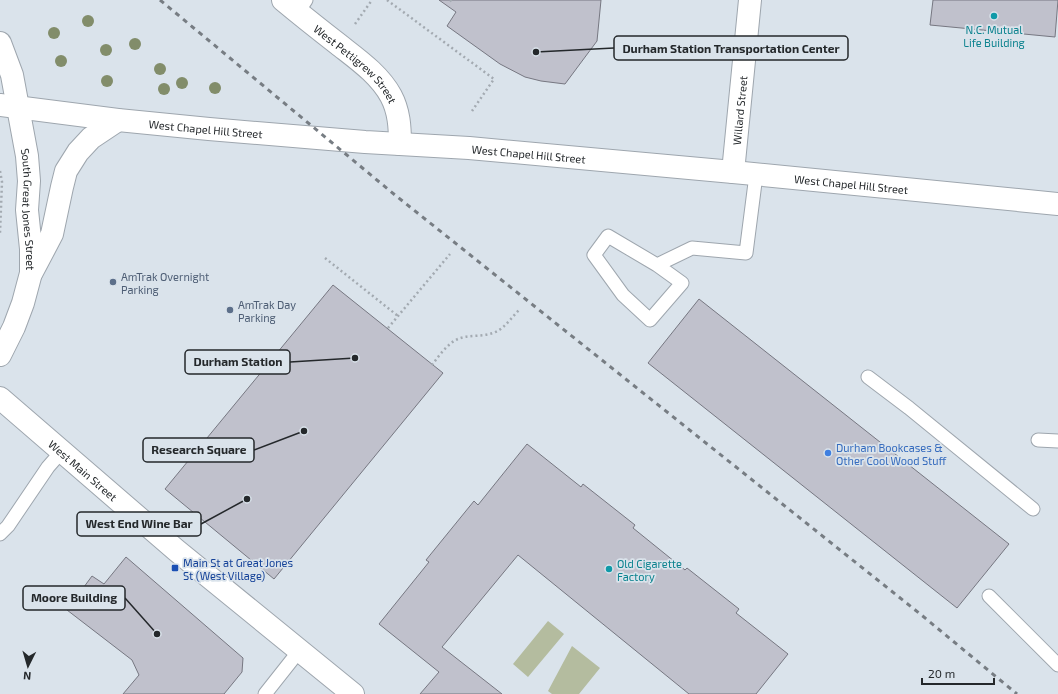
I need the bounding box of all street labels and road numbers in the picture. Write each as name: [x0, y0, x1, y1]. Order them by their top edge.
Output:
street label: West Pettigrew Street: [312, 21, 400, 105]
street label: Willard Street: [729, 75, 749, 146]
street label: West Chapel Hill Street: [148, 117, 263, 140]
street label: West Chapel Hill Street: [471, 142, 586, 165]
street label: South Great Jones Street: [19, 147, 38, 270]
street label: West Chapel Hill Street: [794, 172, 909, 196]
street label: West Main Street: [46, 437, 120, 503]

